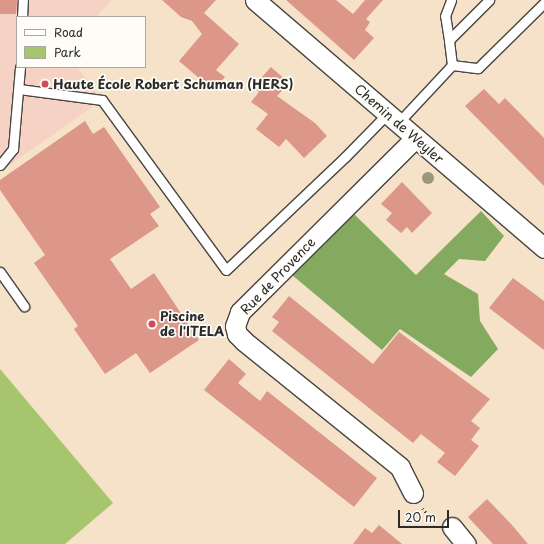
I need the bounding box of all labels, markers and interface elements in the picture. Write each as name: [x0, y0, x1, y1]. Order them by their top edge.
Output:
legend: [16, 16, 146, 68]
text: Road: [54, 23, 83, 41]
text: Park: [54, 43, 81, 61]
place label: Haute École Robert Schuman (HERS): [53, 76, 295, 92]
marker: Haute École Robert Schuman (HERS): [40, 79, 50, 89]
street label: Chemin de Weyler: [351, 81, 447, 167]
street label: Rue de Provence: [237, 234, 319, 318]
place label: Piscine de l'ITELA: [160, 309, 225, 340]
marker: Piscine de l'ITELA: [147, 319, 157, 329]
scale bar: [400, 502, 451, 528]
text: 20 m: [405, 508, 436, 526]

